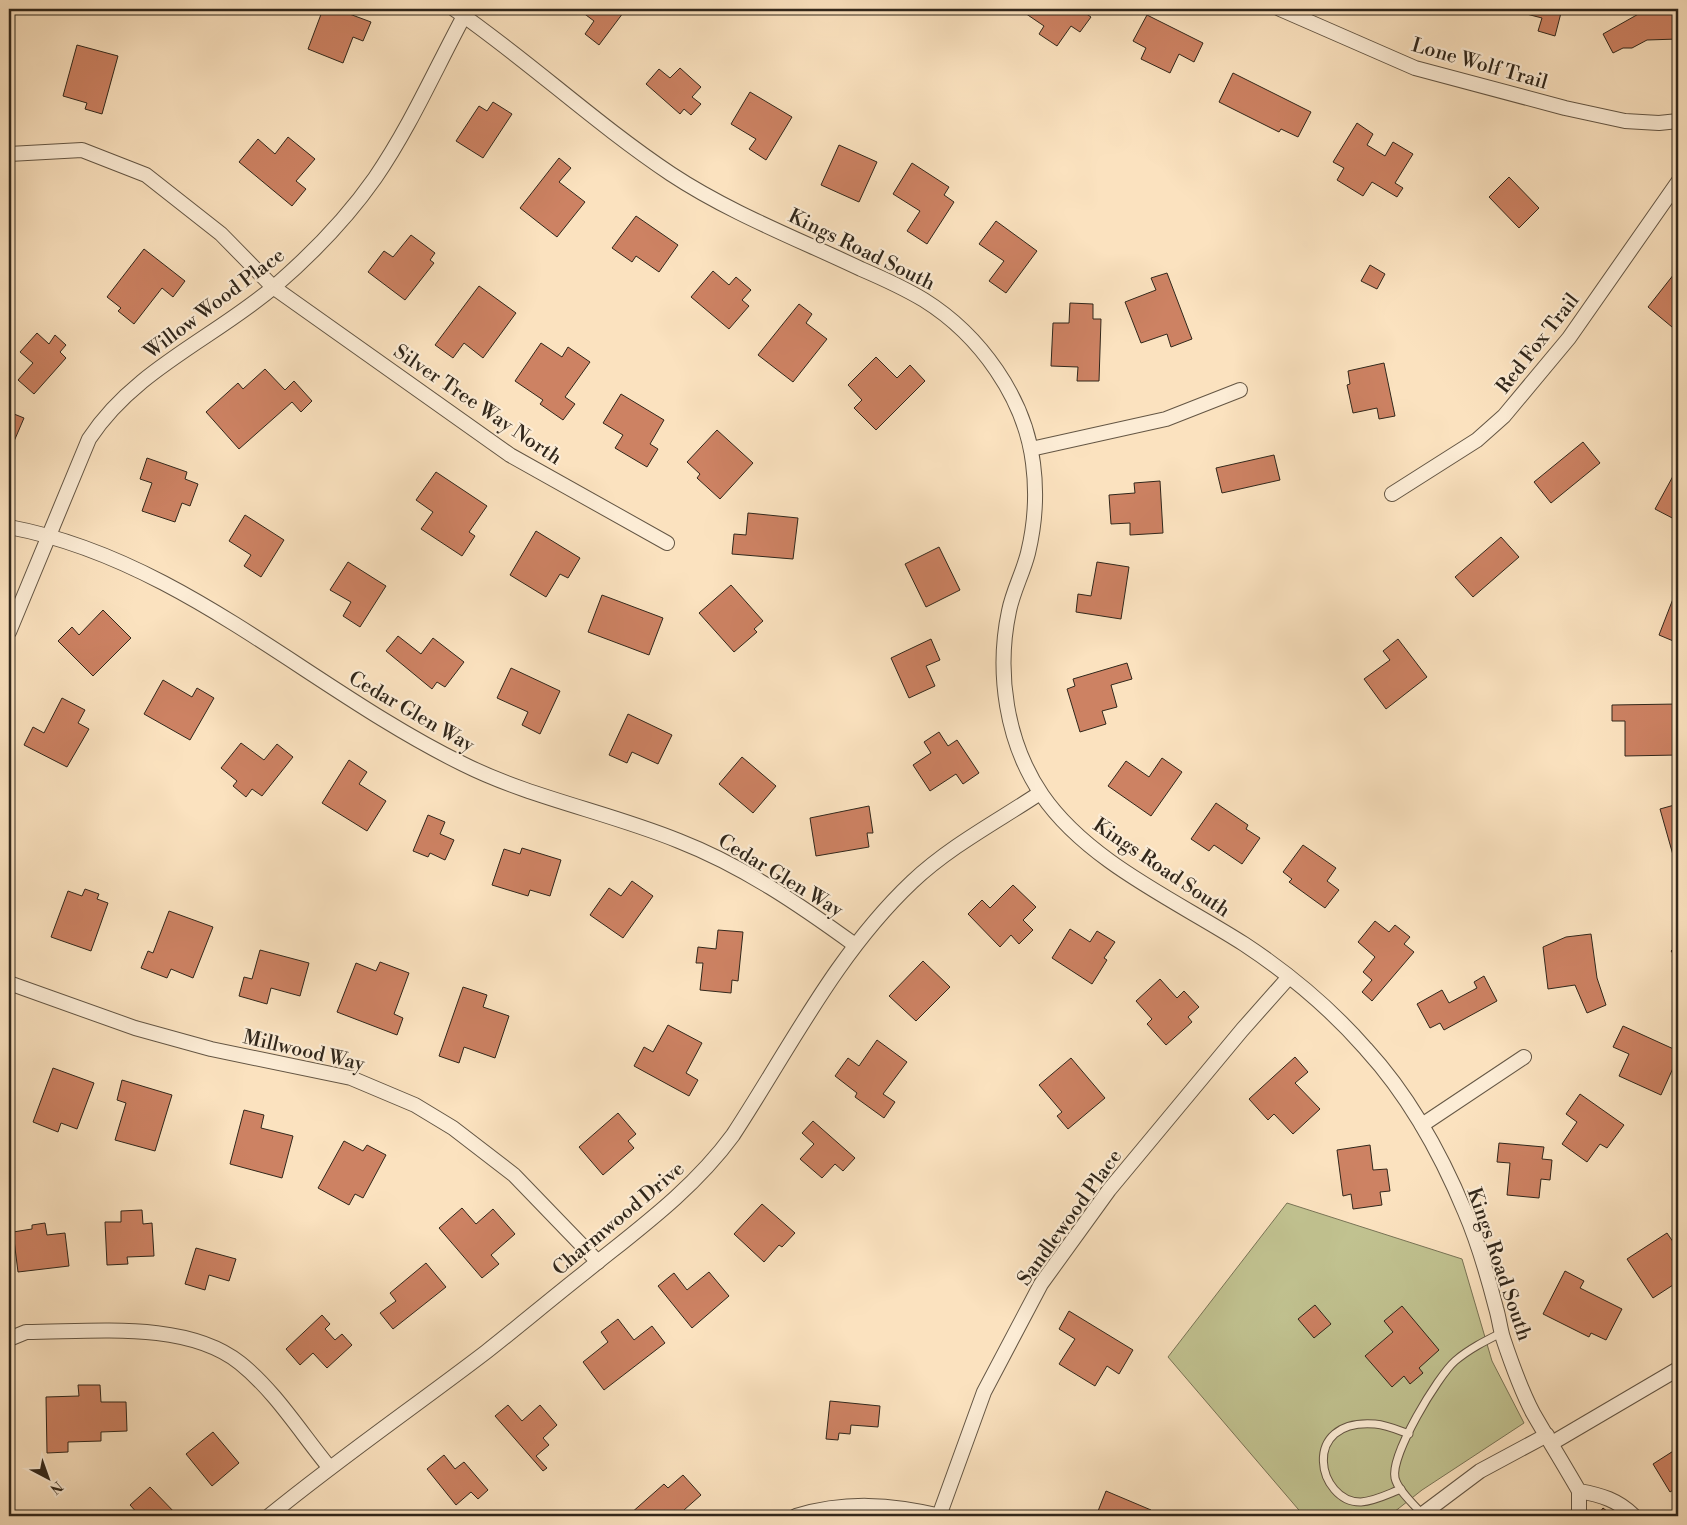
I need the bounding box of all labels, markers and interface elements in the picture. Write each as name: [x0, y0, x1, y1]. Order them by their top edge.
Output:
street label: Lone Wolf Trail: [1409, 33, 1551, 96]
street label: Kings Road South: [784, 204, 939, 297]
street label: Willow Wood Place: [139, 243, 290, 366]
street label: Red Fox Trail: [1491, 289, 1585, 399]
street label: Silver Tree Way North: [388, 340, 566, 471]
street label: Cedar Glen Way: [344, 666, 479, 759]
street label: Kings Road South: [1088, 813, 1235, 923]
street label: Cedar Glen Way: [713, 829, 848, 924]
street label: Millwood Way: [240, 1025, 367, 1078]
street label: Sandlewood Place: [1012, 1145, 1128, 1291]
street label: Charmwood Drive: [548, 1157, 690, 1282]
street label: Kings Road South: [1461, 1185, 1537, 1344]
north arrow: [22, 1452, 72, 1502]
text: N: [46, 1477, 66, 1497]

